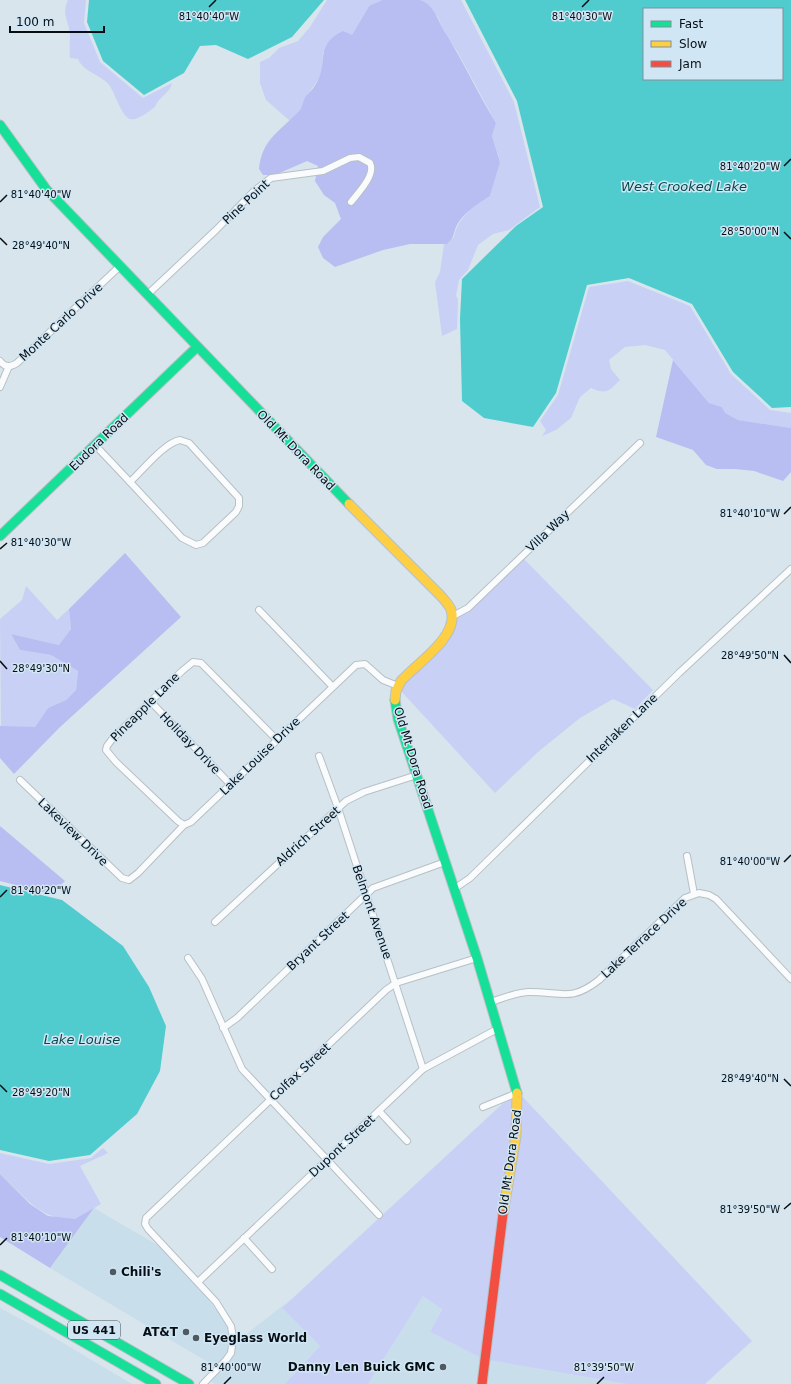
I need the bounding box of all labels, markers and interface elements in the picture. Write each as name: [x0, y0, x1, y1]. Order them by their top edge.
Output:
scale bar: [10, 8, 104, 34]
legend: [643, 8, 783, 80]
text: 81°40'40"W: [179, 11, 239, 22]
text: 81°40'30"W: [552, 11, 612, 22]
text: 100 m: [16, 15, 54, 29]
text: Fast: [679, 17, 703, 31]
text: Slow: [679, 37, 707, 51]
text: Jam: [678, 57, 702, 71]
text: 81°40'20"W: [720, 161, 780, 172]
street label: Pine Point: [220, 177, 273, 227]
water label: West Crooked Lake: [621, 179, 747, 194]
text: 81°40'40"W: [11, 189, 71, 200]
text: 28°50'00"N: [721, 226, 779, 237]
text: 28°49'40"N: [12, 240, 70, 251]
street label: Monte Carlo Drive: [17, 280, 105, 364]
street label: Old Mt Dora Road: [254, 407, 338, 493]
street label: Eudora Road: [67, 410, 131, 474]
street label: Villa Way: [523, 507, 573, 555]
text: 81°40'10"W: [720, 508, 780, 519]
text: 81°40'30"W: [11, 537, 71, 548]
text: 28°49'50"N: [721, 650, 779, 661]
text: 28°49'30"N: [12, 663, 70, 674]
street label: Pineapple Lane: [108, 670, 182, 744]
street label: Interlaken Lane: [584, 691, 660, 765]
street label: Old Mt Dora Road: [391, 705, 435, 811]
street label: Holiday Drive: [157, 709, 223, 777]
street label: Lake Louise Drive: [217, 714, 303, 798]
street label: Lakeview Drive: [35, 795, 111, 869]
street label: Aldrich Street: [273, 803, 343, 869]
text: 81°40'00"W: [720, 856, 780, 867]
street label: Belmont Avenue: [349, 863, 395, 961]
text: 81°40'20"W: [11, 885, 71, 896]
street label: Lake Terrace Drive: [599, 895, 689, 981]
street label: Bryant Street: [284, 908, 352, 973]
water label: Lake Louise: [44, 1032, 120, 1047]
street label: Colfax Street: [267, 1040, 334, 1104]
text: 28°49'40"N: [721, 1073, 779, 1084]
text: 28°49'20"N: [12, 1087, 70, 1098]
street label: Old Mt Dora Road: [496, 1109, 524, 1215]
street label: Dupont Street: [306, 1112, 378, 1180]
text: 81°39'50"W: [720, 1204, 780, 1215]
text: 81°40'10"W: [11, 1232, 71, 1243]
place label: Chili's: [121, 1265, 162, 1279]
marker: Chili's: [108, 1267, 118, 1277]
road number: US 441: [68, 1321, 120, 1339]
place label: AT&T: [143, 1325, 179, 1339]
marker: AT&T: [181, 1327, 191, 1337]
place label: Eyeglass World: [204, 1331, 307, 1345]
marker: Eyeglass World: [191, 1333, 201, 1343]
place label: Danny Len Buick GMC: [288, 1360, 435, 1374]
text: 81°40'00"W: [201, 1362, 261, 1373]
marker: Danny Len Buick GMC: [438, 1362, 448, 1372]
text: 81°39'50"W: [574, 1362, 634, 1373]

